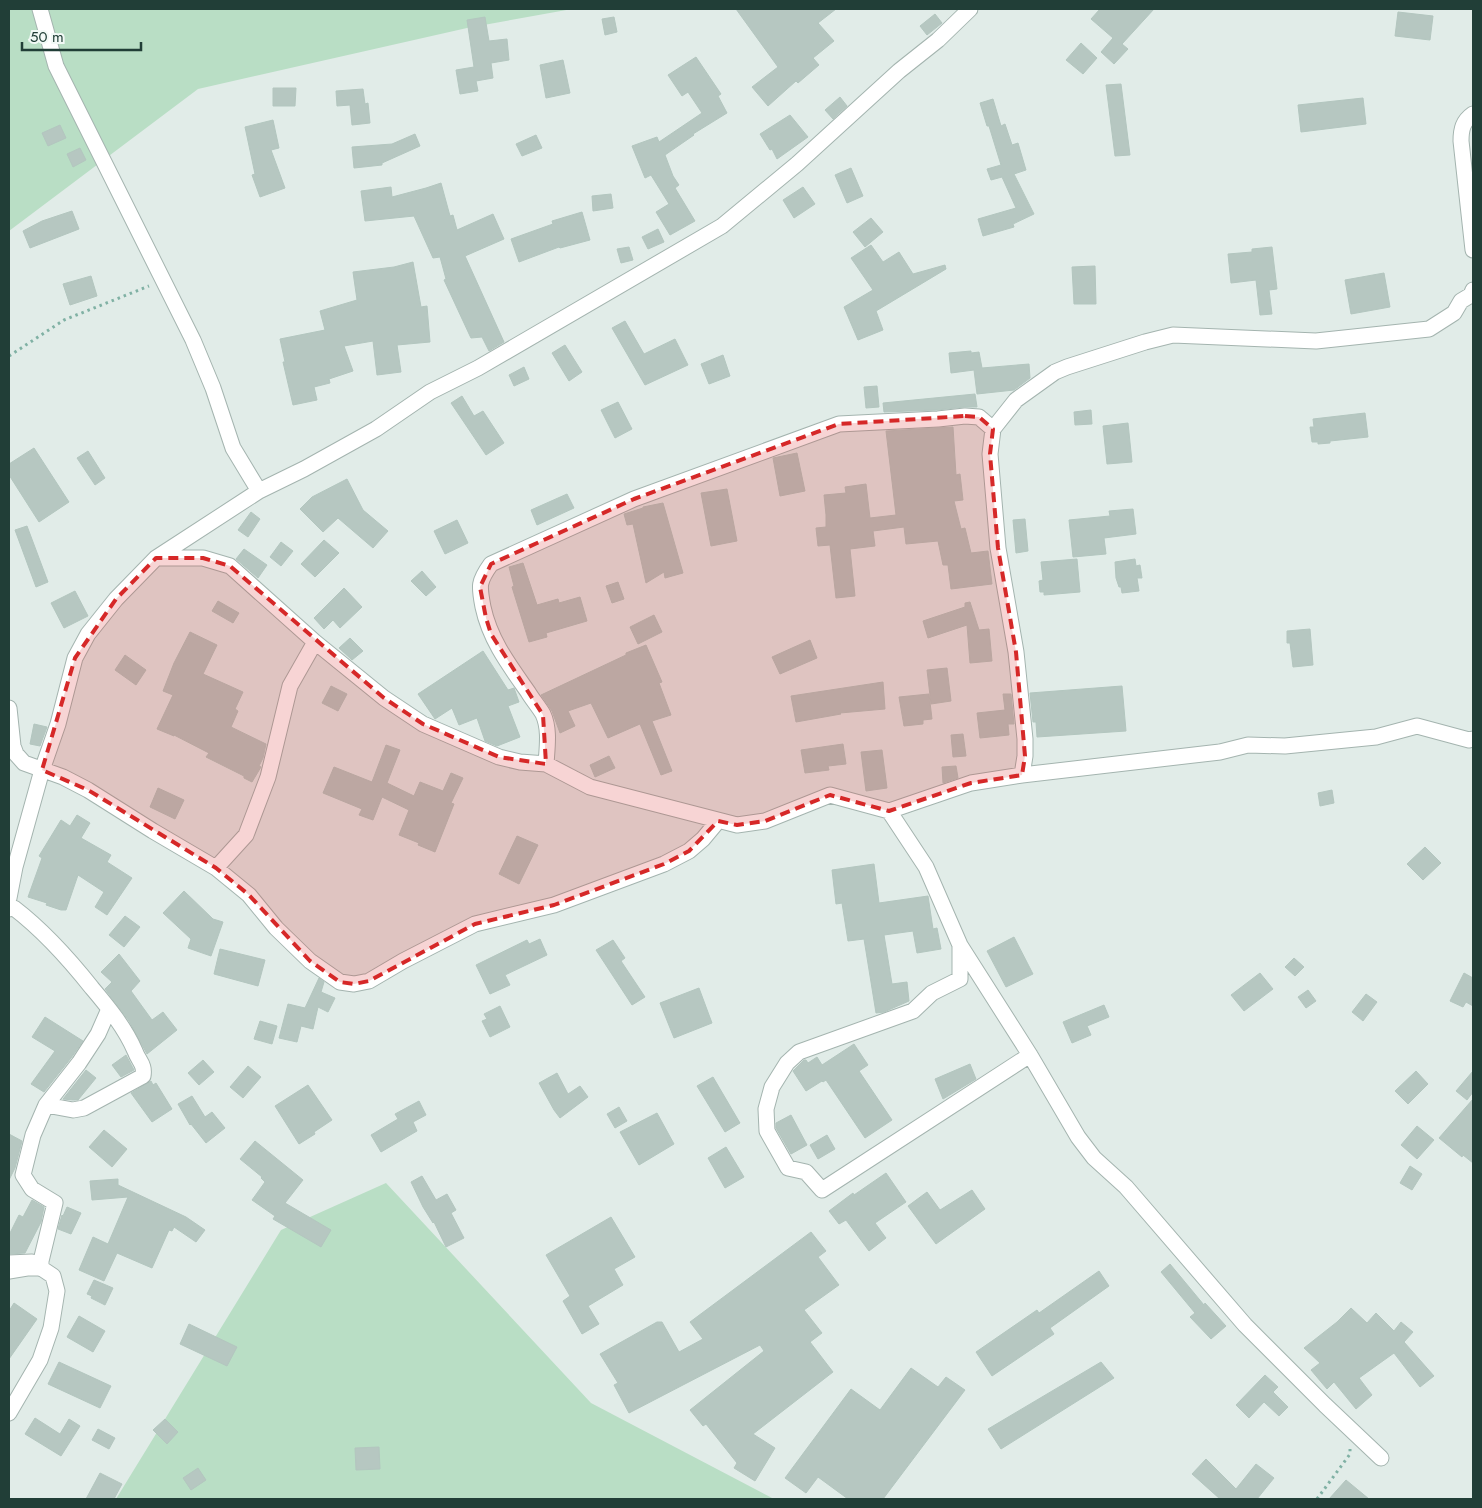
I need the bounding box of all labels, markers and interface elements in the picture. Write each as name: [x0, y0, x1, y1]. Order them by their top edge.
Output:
scale bar: [22, 20, 141, 52]
text: 50 m: [30, 26, 64, 48]

